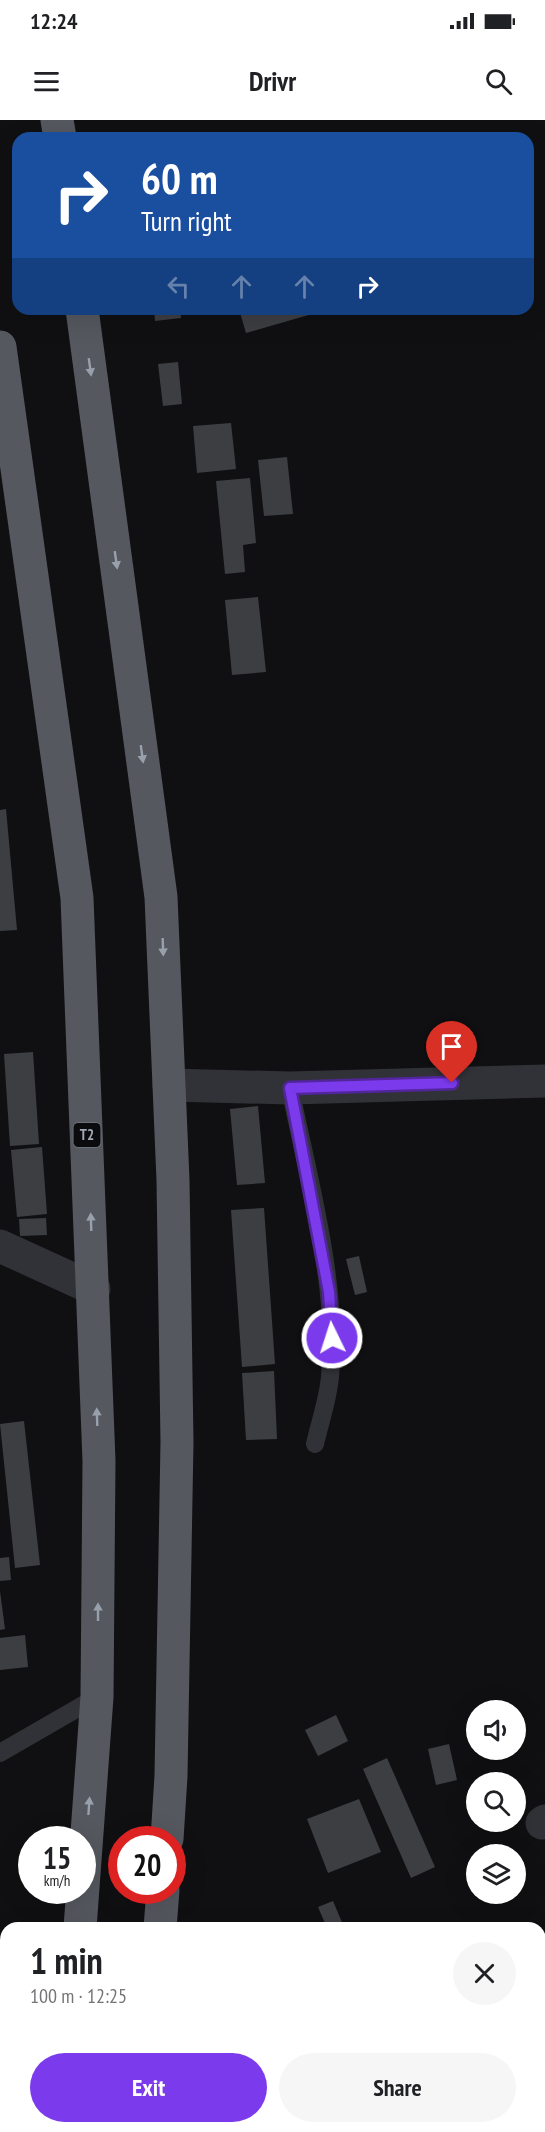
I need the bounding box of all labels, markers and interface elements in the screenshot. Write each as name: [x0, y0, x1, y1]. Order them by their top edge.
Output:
text: 12:24: [30, 7, 78, 35]
text: Drivr: [249, 64, 296, 98]
icon: menu: [30, 65, 63, 98]
icon: search: [482, 65, 515, 98]
text: 60 m: [141, 151, 218, 206]
icon: right: [42, 156, 120, 234]
text: Turn right: [141, 204, 232, 238]
icon: left: [162, 270, 195, 303]
icon: ahead: [225, 270, 258, 303]
icon: ahead: [288, 270, 321, 303]
icon: right: [351, 270, 384, 303]
one-way arrow: [86, 358, 95, 377]
one-way arrow: [111, 551, 121, 570]
one-way arrow: [137, 744, 147, 763]
one-way arrow: [159, 938, 168, 957]
pin: [426, 1021, 477, 1083]
icon: arrive: [435, 1030, 468, 1063]
road number: T2: [74, 1123, 100, 1147]
one-way arrow: [86, 1212, 95, 1231]
position arrow: [300, 1306, 364, 1370]
one-way arrow: [93, 1407, 102, 1426]
one-way arrow: [93, 1602, 103, 1621]
map controls: [466, 1700, 526, 1904]
button: sound: [466, 1700, 526, 1760]
button: search: [466, 1772, 526, 1832]
one-way arrow: [85, 1797, 94, 1816]
speed limit sign: 20: [108, 1826, 186, 1904]
text: 15: [43, 1838, 71, 1877]
button: layers: [466, 1844, 526, 1904]
text: km/h: [44, 1871, 70, 1890]
text: 1 min: [30, 1937, 103, 1984]
button: close: [453, 1942, 516, 2005]
text: 100 m · 12:25: [30, 1983, 127, 2009]
button: Exit: [30, 2053, 267, 2122]
button: Share: [279, 2053, 516, 2122]

